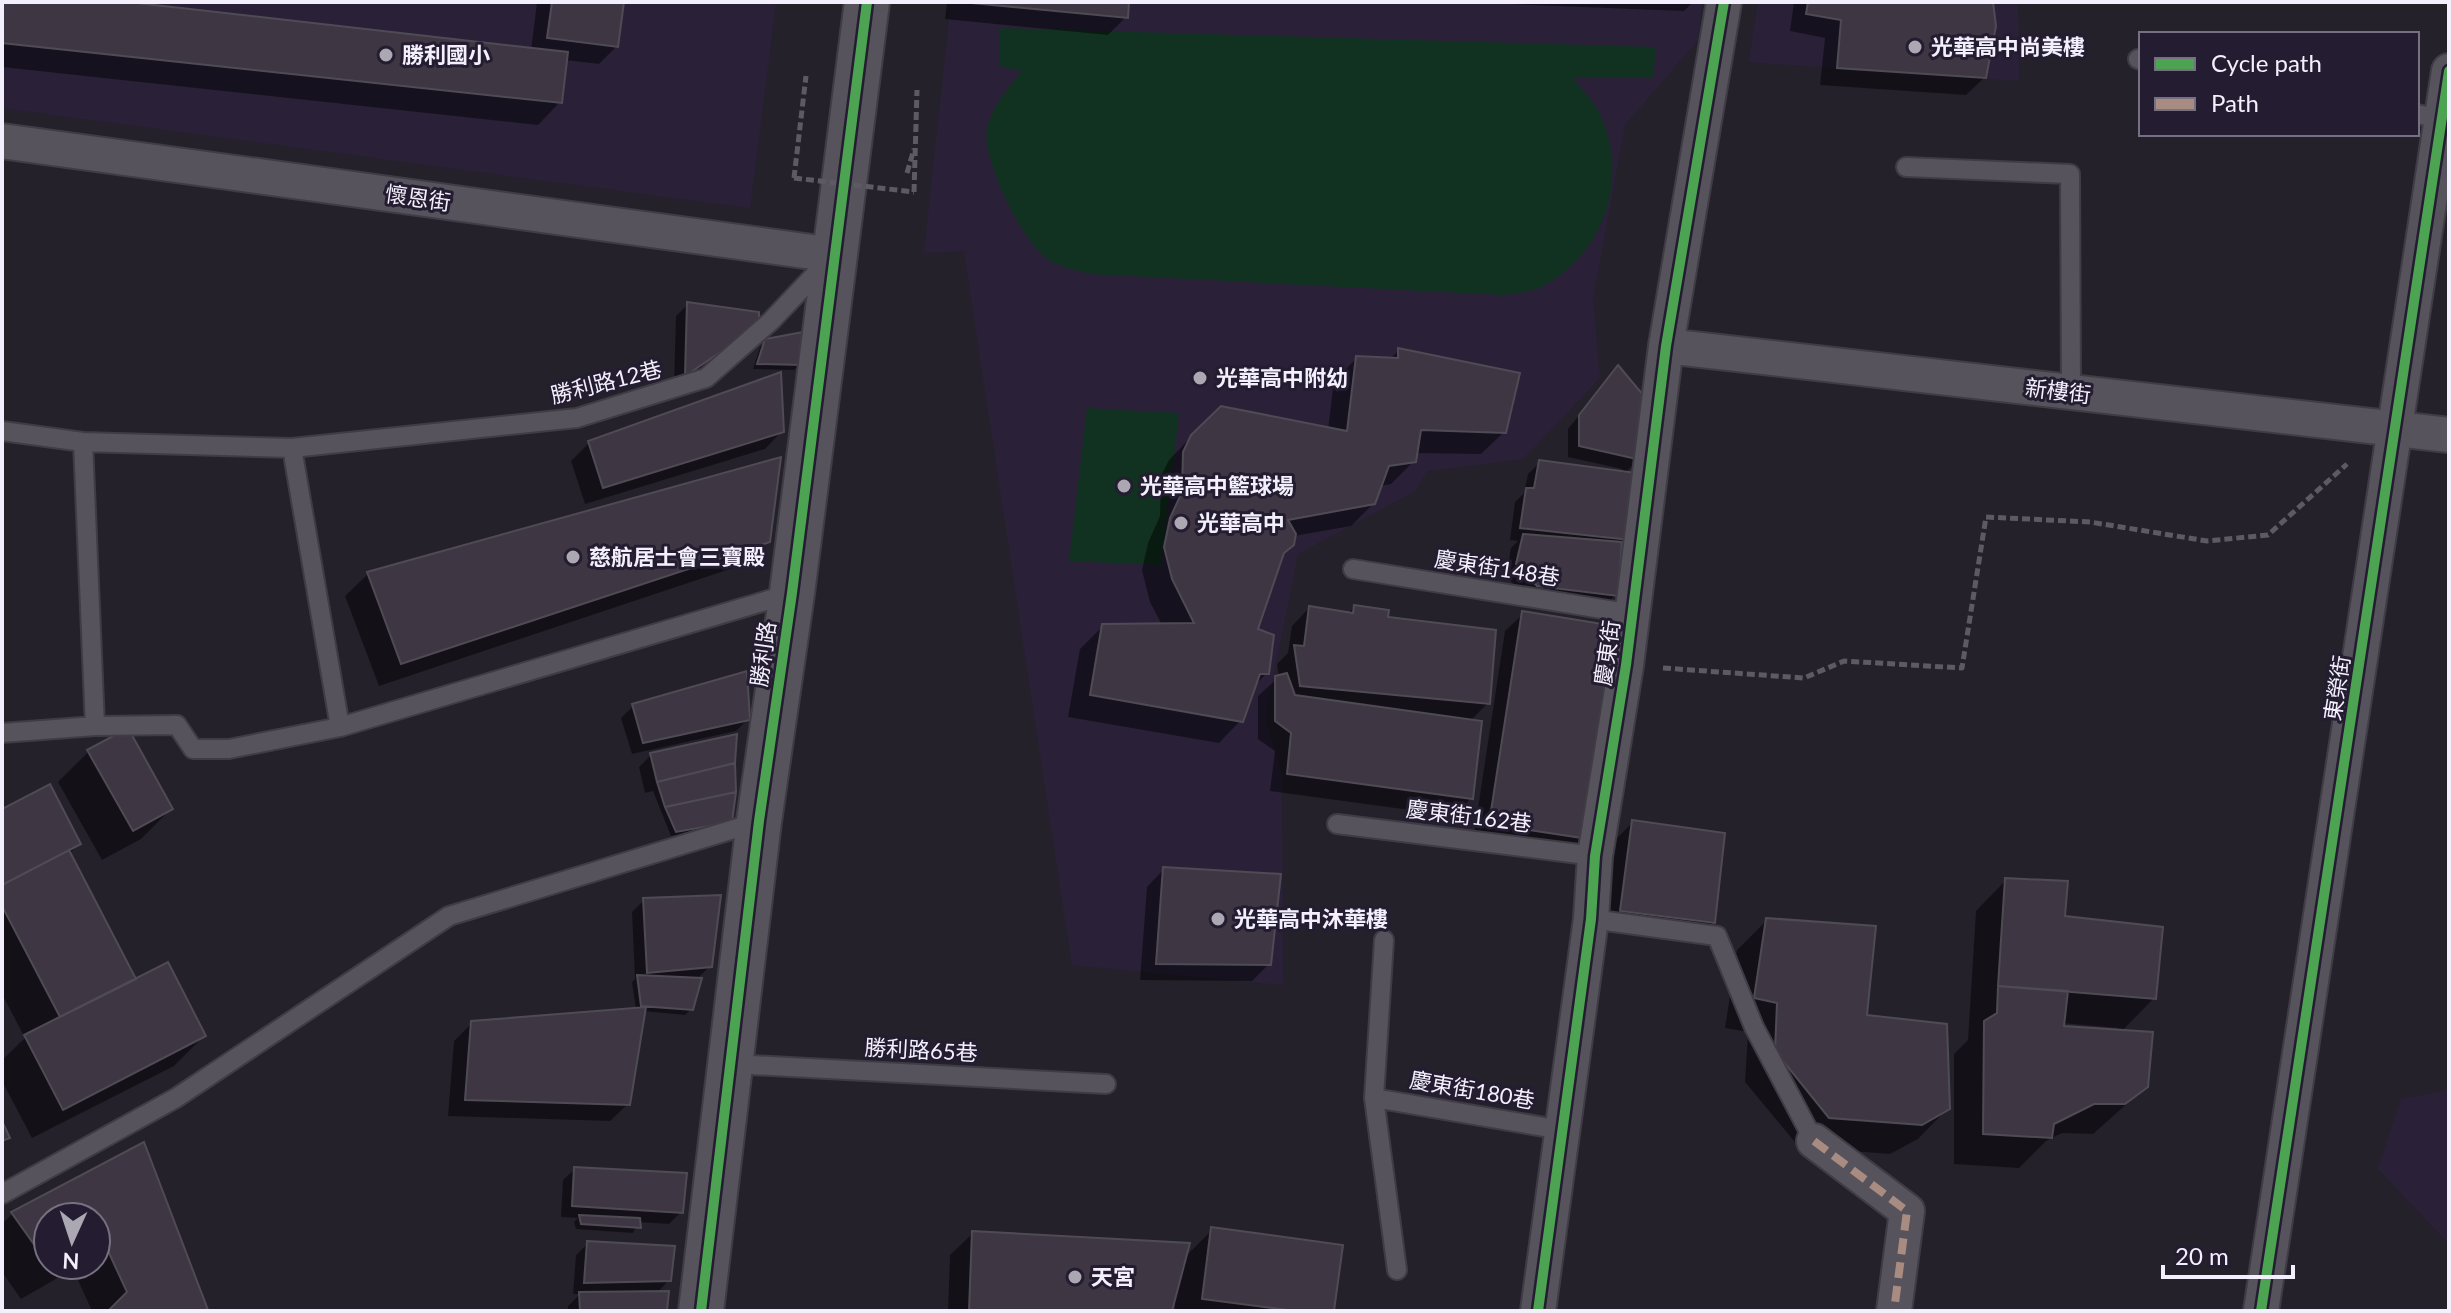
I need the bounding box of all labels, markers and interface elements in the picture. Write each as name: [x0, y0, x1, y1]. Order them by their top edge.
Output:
legend: [2139, 32, 2419, 136]
place label: 光華高中尚美樓: [1931, 33, 2085, 60]
marker: 光華高中尚美樓: [1906, 38, 1924, 56]
place label: 勝利國小: [402, 41, 490, 68]
marker: 勝利國小: [377, 46, 395, 64]
text: Cycle path: [2211, 48, 2322, 77]
text: Path: [2211, 88, 2259, 117]
street label: 懷恩街: [384, 180, 453, 215]
street label: 勝利路12巷: [548, 355, 664, 408]
place label: 光華高中附幼: [1216, 364, 1348, 391]
marker: 光華高中附幼: [1191, 369, 1209, 387]
street label: 新樓街: [2024, 373, 2092, 408]
place label: 光華高中籃球場: [1140, 472, 1294, 499]
marker: 光華高中籃球場: [1115, 477, 1133, 495]
place label: 光華高中: [1197, 509, 1285, 536]
marker: 光華高中: [1172, 514, 1190, 532]
place label: 慈航居士會三寶殿: [589, 543, 765, 570]
street label: 慶東街148巷: [1433, 544, 1562, 591]
marker: 慈航居士會三寶殿: [564, 548, 582, 566]
street label: 慶東街: [1589, 618, 1624, 687]
street label: 勝利路: [745, 619, 780, 688]
street label: 東榮街: [2318, 653, 2355, 723]
street label: 慶東街162巷: [1405, 794, 1533, 837]
place label: 光華高中沐華樓: [1234, 905, 1388, 932]
marker: 光華高中沐華樓: [1209, 910, 1227, 928]
street label: 勝利路65巷: [864, 1033, 978, 1066]
street label: 慶東街180巷: [1408, 1065, 1537, 1114]
north arrow: [32, 1201, 112, 1281]
scale bar: [2163, 1229, 2293, 1279]
text: 20 m: [2175, 1241, 2229, 1270]
text: N: [62, 1248, 80, 1275]
place label: 天宮: [1091, 1263, 1135, 1290]
marker: 天宮: [1066, 1268, 1084, 1286]

